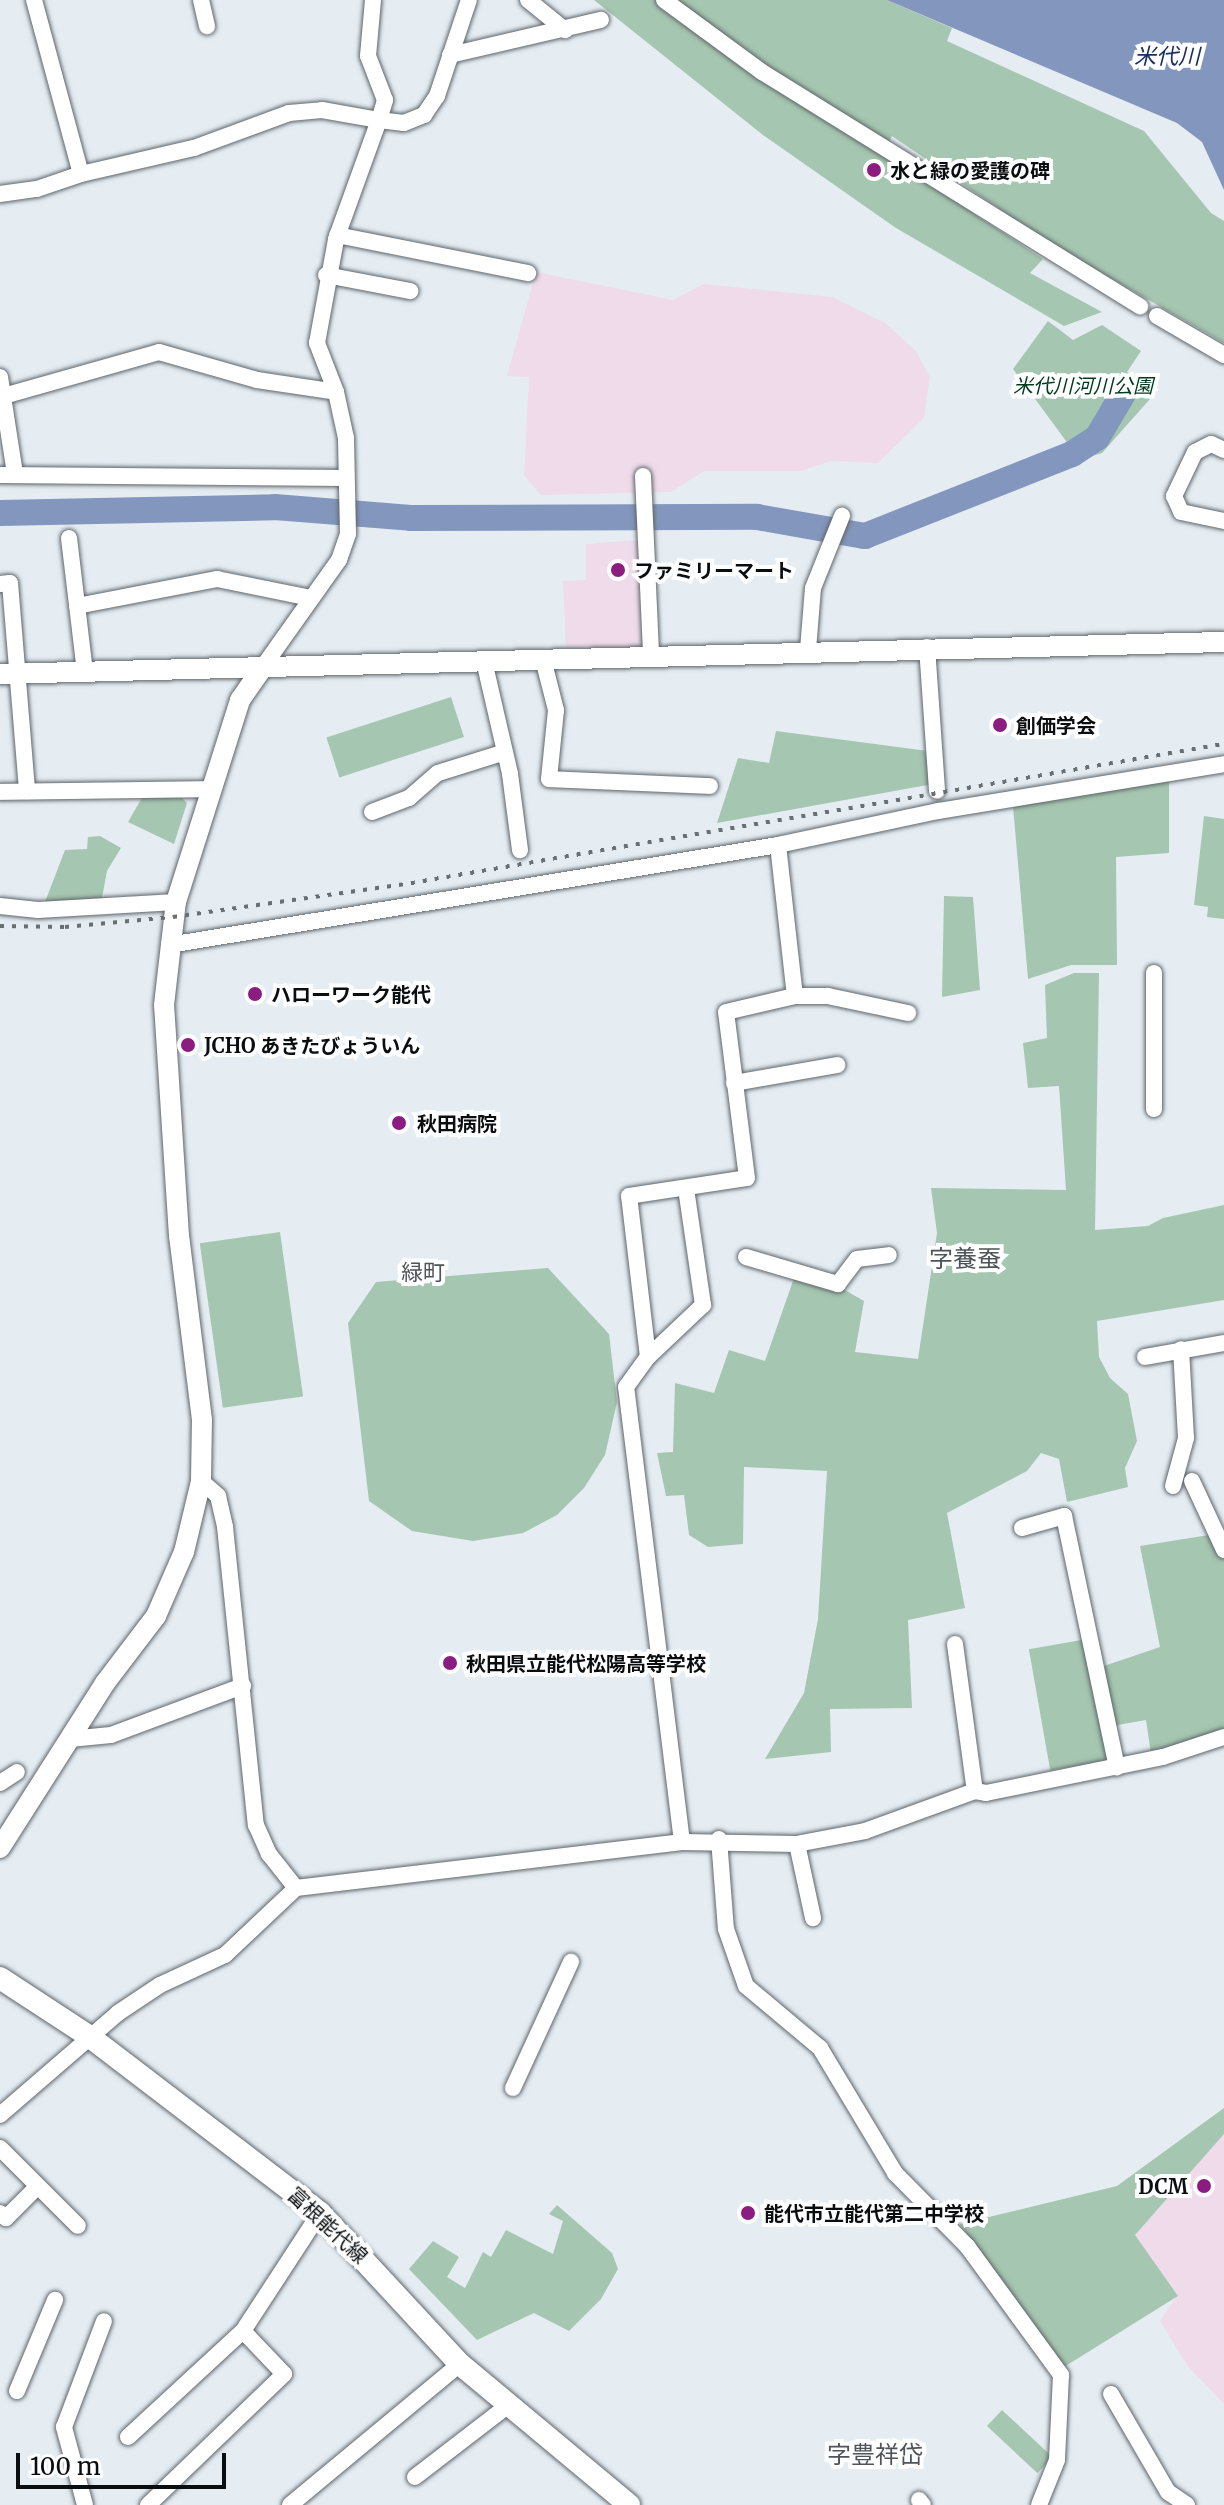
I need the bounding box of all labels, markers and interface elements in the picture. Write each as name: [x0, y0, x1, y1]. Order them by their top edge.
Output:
water label: 米代川: [1134, 44, 1200, 70]
place label: 水と緑の愛護の碑: [890, 158, 1050, 182]
marker: 水と緑の愛護の碑: [865, 161, 883, 179]
park label: 米代川河川公園: [1013, 373, 1153, 397]
place label: ファミリーマート: [634, 558, 794, 582]
marker: ファミリーマート: [609, 561, 627, 579]
place label: 創価学会: [1016, 713, 1096, 737]
marker: 創価学会: [991, 716, 1009, 734]
place label: ハローワーク能代: [271, 982, 431, 1006]
marker: ハローワーク能代: [246, 985, 264, 1003]
place label: JCHO あきたびょういん: [204, 1033, 420, 1057]
marker: JCHO あきたびょういん: [179, 1036, 197, 1054]
place label: 秋田病院: [417, 1111, 497, 1135]
marker: 秋田病院: [388, 1112, 410, 1134]
district label: 字養蚕: [929, 1245, 1001, 1273]
district label: 緑町: [401, 1260, 445, 1286]
place label: 秋田県立能代松陽高等学校: [466, 1651, 706, 1675]
marker: 秋田県立能代松陽高等学校: [441, 1654, 459, 1672]
place label: DCM: [1138, 2174, 1188, 2198]
marker: DCM: [1195, 2177, 1213, 2195]
street label: 富根能代線: [283, 2182, 373, 2268]
place label: 能代市立能代第二中学校: [764, 2201, 984, 2225]
marker: 能代市立能代第二中学校: [739, 2204, 757, 2222]
scale bar: [20, 2437, 230, 2487]
district label: 字豊祥岱: [827, 2441, 923, 2469]
text: 100 m: [30, 2451, 100, 2482]

